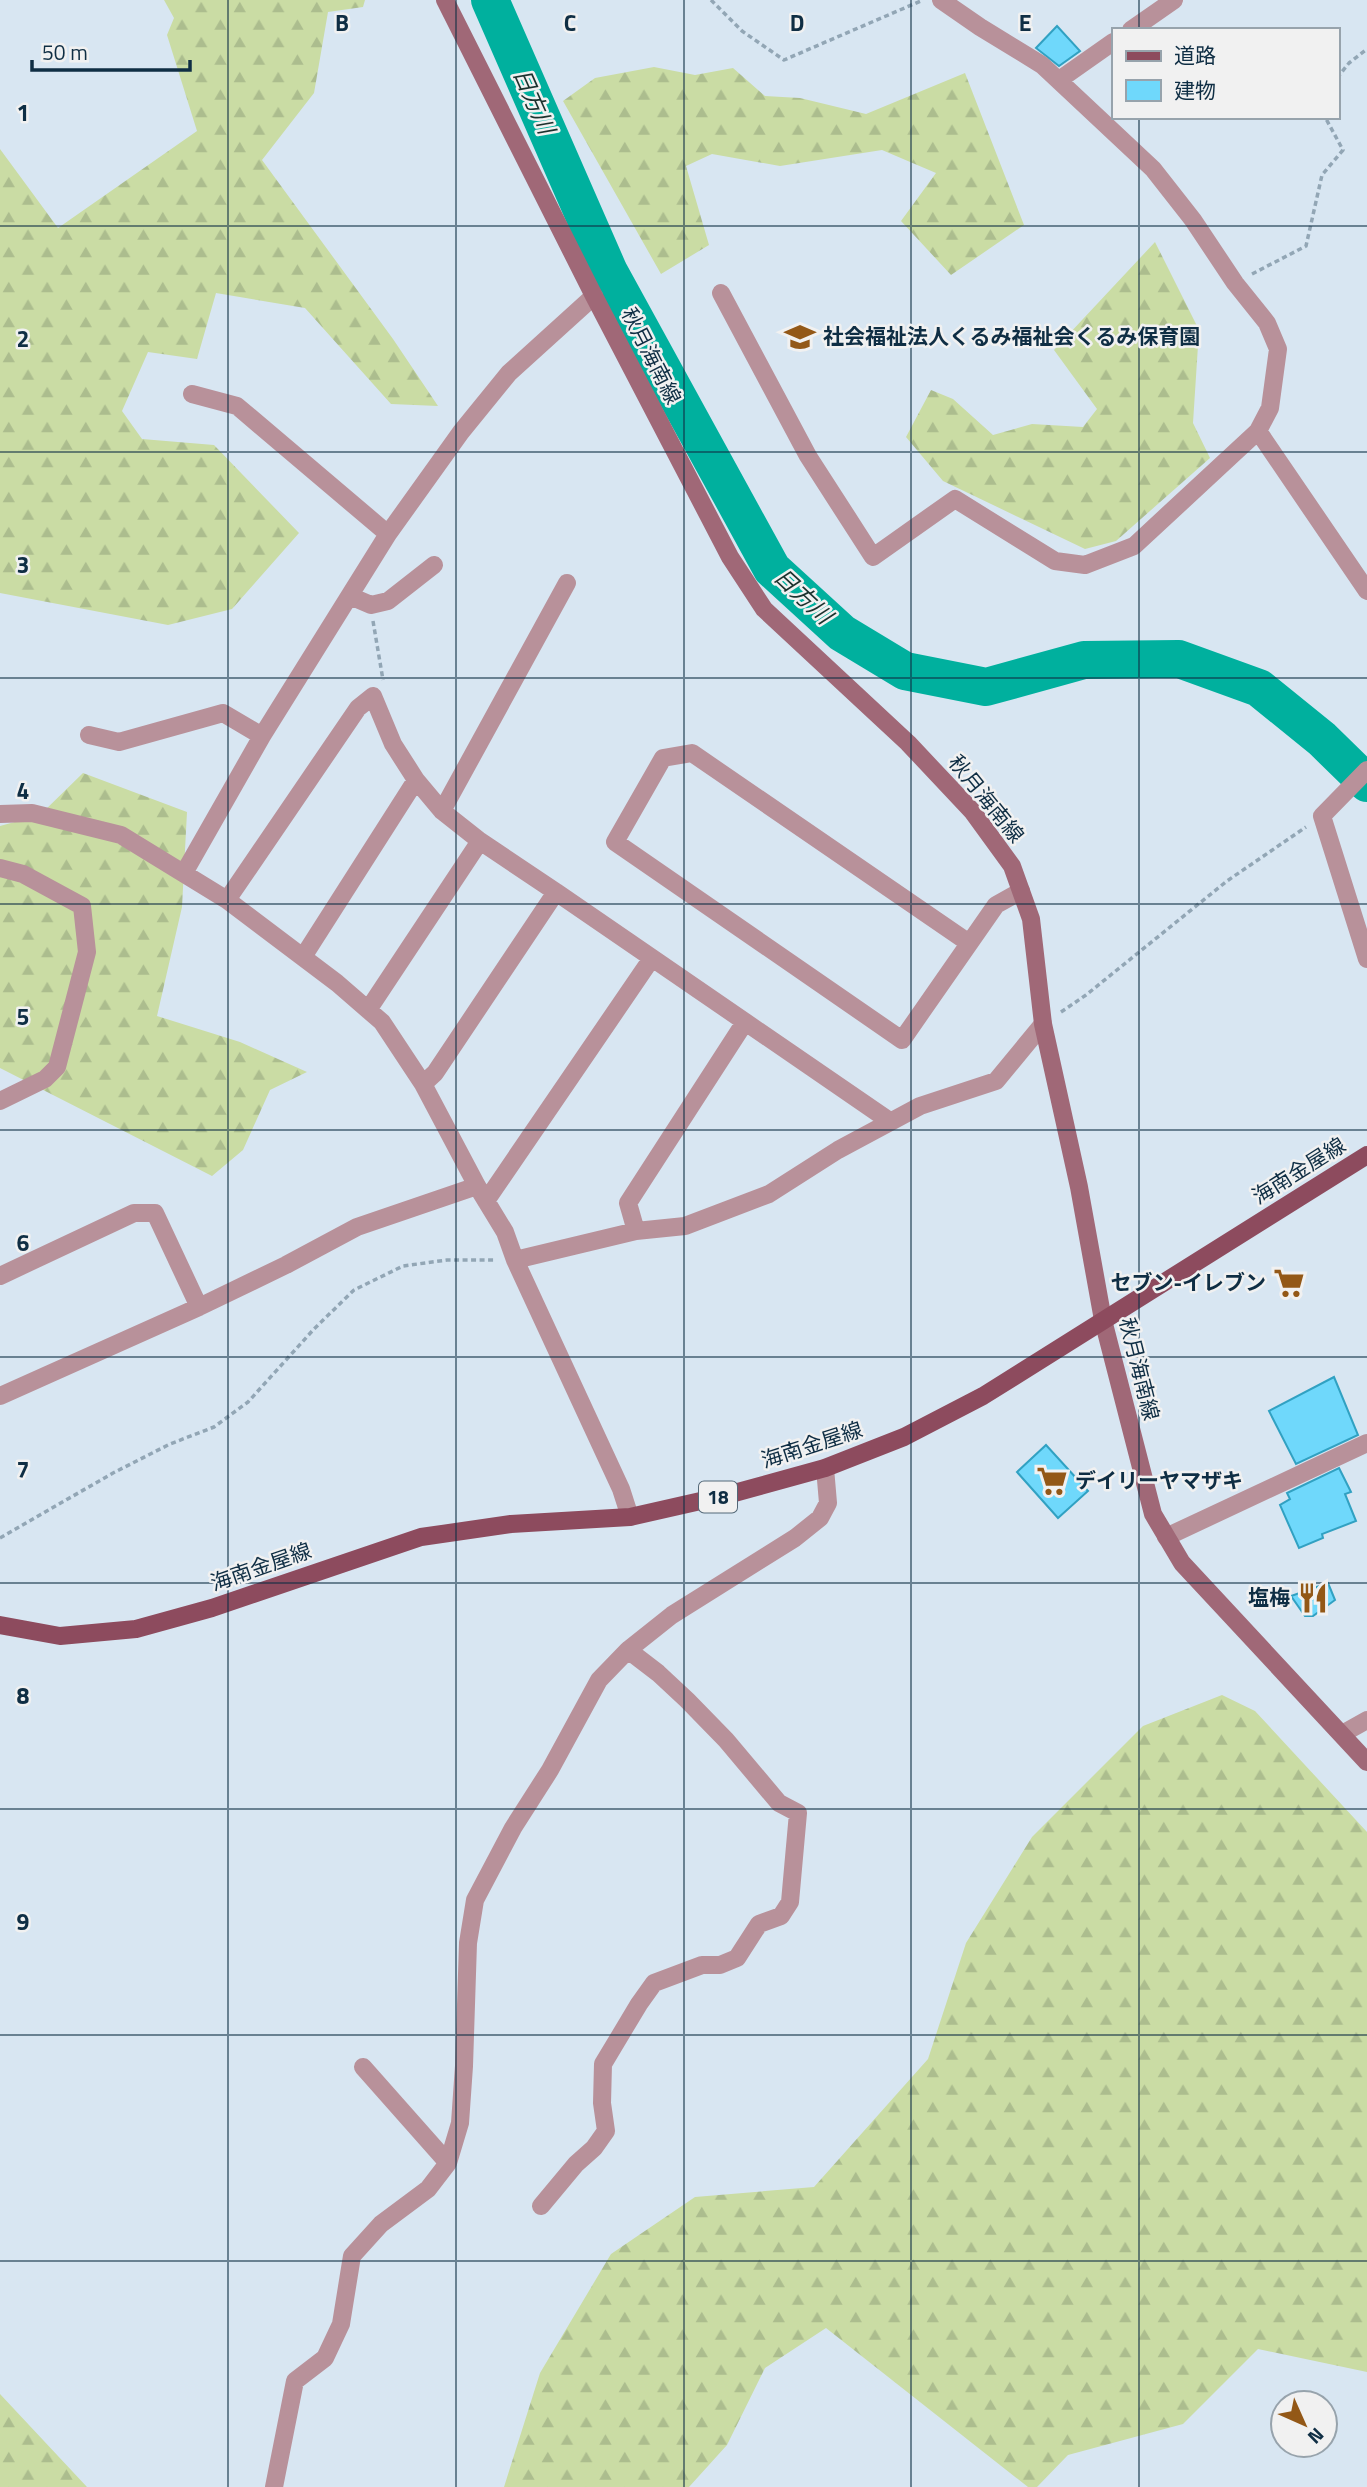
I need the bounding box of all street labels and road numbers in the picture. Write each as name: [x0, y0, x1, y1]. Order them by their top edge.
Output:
street label: 秋月海南線: [614, 302, 690, 410]
street label: 秋月海南線: [941, 748, 1032, 849]
street label: 海南金屋線: [1245, 1129, 1351, 1212]
street label: 秋月海南線: [1112, 1314, 1168, 1424]
street label: 海南金屋線: [757, 1413, 867, 1475]
road number: 18: [699, 1482, 737, 1512]
street label: 海南金屋線: [206, 1534, 316, 1598]

